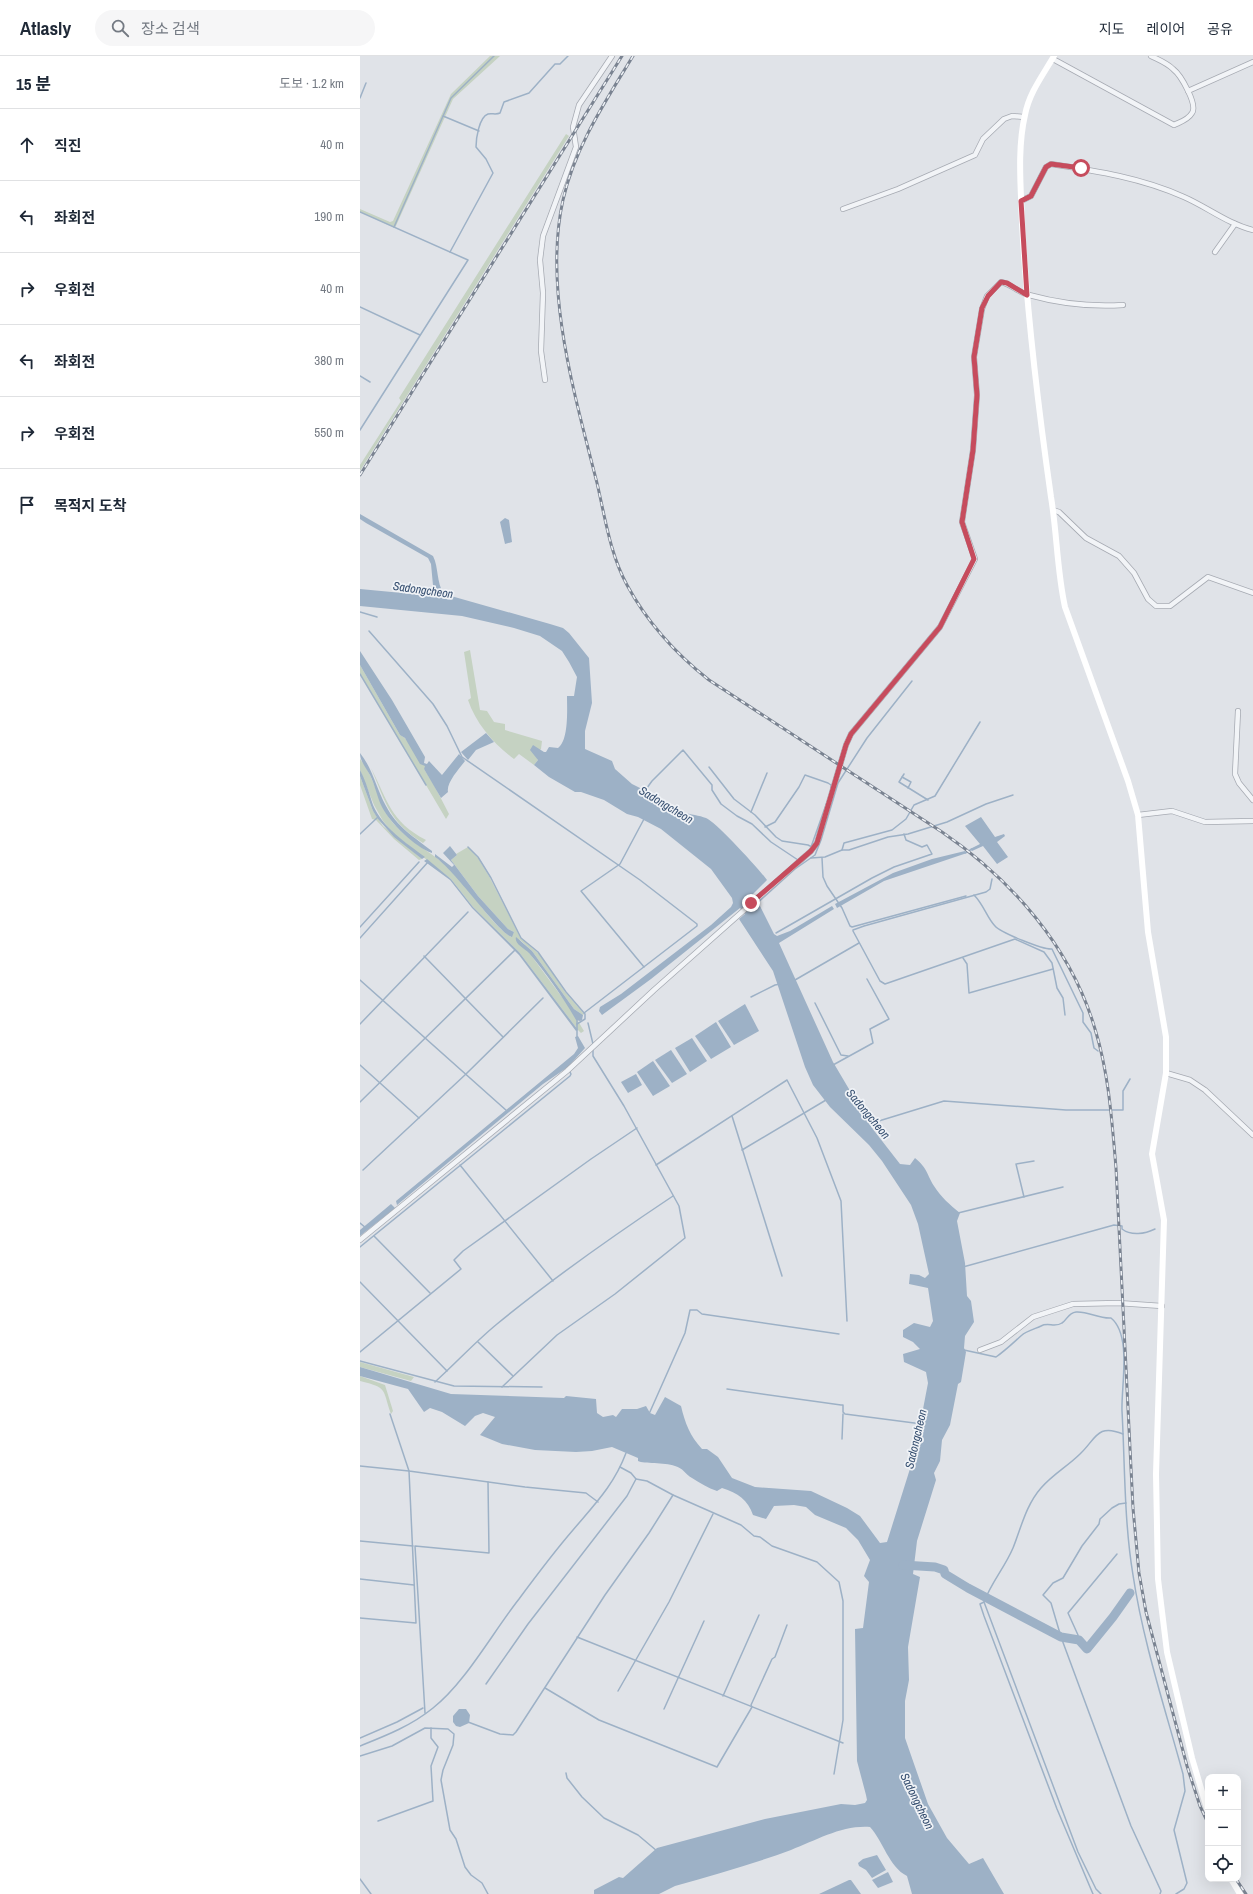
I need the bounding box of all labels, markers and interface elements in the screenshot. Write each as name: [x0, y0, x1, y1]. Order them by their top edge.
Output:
search box: [95, 10, 375, 46]
text: Atlasly: [20, 15, 71, 41]
icon: search: [109, 17, 131, 39]
text: 장소 검색: [141, 18, 200, 39]
text: 지도: [1099, 20, 1125, 38]
text: 레이어: [1147, 20, 1185, 38]
text: 공유: [1207, 20, 1233, 38]
text: 15 분: [16, 72, 51, 95]
text: 도보 · 1.2 km: [279, 75, 344, 92]
icon: ahead: [16, 134, 38, 156]
text: 직진: [54, 135, 82, 156]
text: 40 m: [320, 136, 344, 153]
route start: [1072, 159, 1090, 177]
icon: left: [16, 206, 38, 228]
text: 좌회전: [54, 207, 95, 228]
text: 190 m: [314, 208, 344, 225]
icon: right: [16, 278, 38, 300]
text: 우회전: [54, 279, 95, 300]
text: 40 m: [320, 280, 344, 297]
icon: left: [16, 350, 38, 372]
text: 좌회전: [54, 351, 95, 372]
text: 380 m: [314, 352, 344, 369]
icon: right: [16, 422, 38, 444]
text: 우회전: [54, 423, 95, 444]
text: 550 m: [314, 424, 344, 441]
icon: arrive: [16, 494, 38, 516]
text: 목적지 도착: [54, 495, 126, 516]
water label: Sadongcheon: [392, 578, 454, 602]
water label: Sadongcheon: [636, 783, 696, 827]
route end: [742, 894, 760, 912]
water label: Sadongcheon: [842, 1086, 894, 1142]
water label: Sadongcheon: [901, 1408, 931, 1470]
water label: Sadongcheon: [896, 1770, 938, 1832]
map controls: [1205, 1774, 1241, 1882]
button: +: [1205, 1774, 1241, 1810]
button: −: [1205, 1810, 1241, 1846]
button: locate: [1205, 1846, 1241, 1882]

